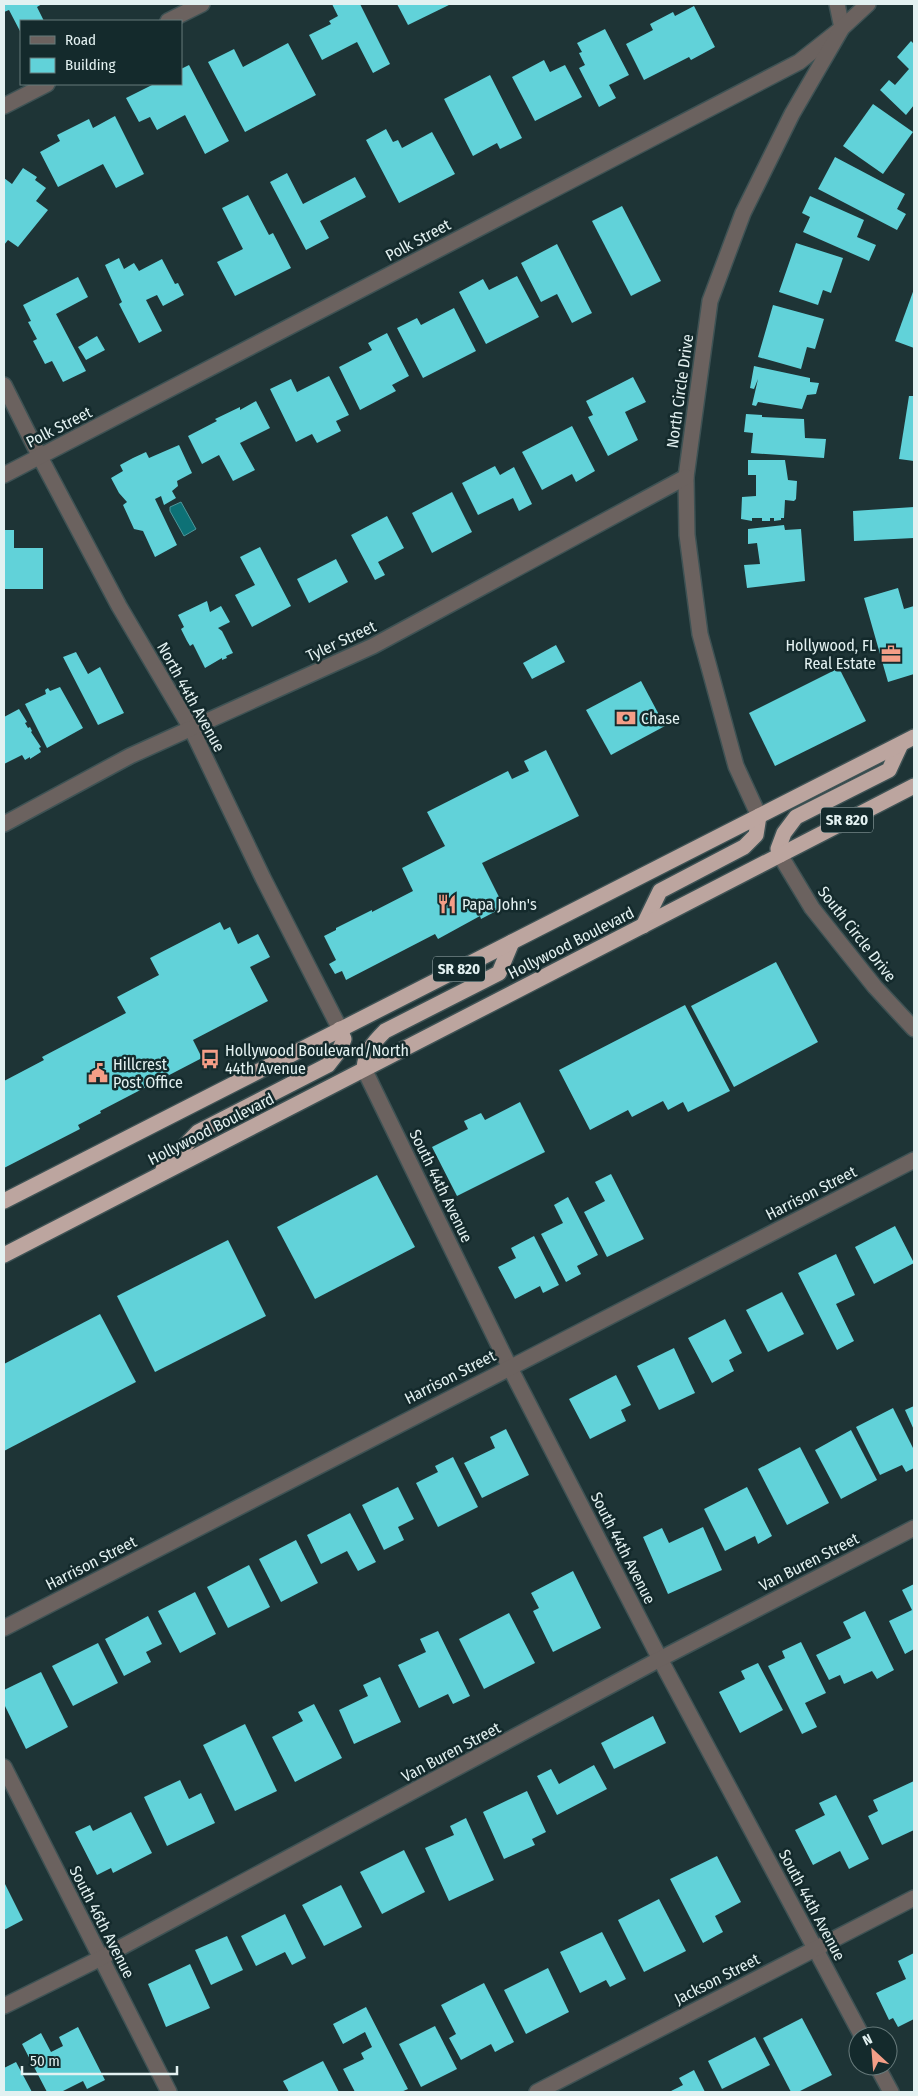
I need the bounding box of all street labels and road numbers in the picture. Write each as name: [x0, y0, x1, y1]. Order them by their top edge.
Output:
street label: Polk Street: [382, 215, 455, 265]
street label: North Circle Drive: [663, 333, 697, 449]
street label: Polk Street: [23, 402, 96, 452]
street label: Tyler Street: [303, 616, 380, 665]
street label: North 44th Avenue: [153, 639, 229, 755]
road number: SR 820: [821, 808, 873, 832]
street label: South Circle Drive: [814, 882, 900, 986]
street label: Hollywood Boulevard: [505, 903, 637, 983]
road number: SR 820: [433, 956, 485, 982]
street label: Hollywood Boulevard: [145, 1089, 277, 1169]
street label: South 44th Avenue: [405, 1126, 477, 1246]
street label: Harrison Street: [762, 1162, 860, 1224]
street label: Harrison Street: [401, 1346, 499, 1408]
street label: South 44th Avenue: [587, 1489, 659, 1607]
street label: Van Buren Street: [756, 1528, 863, 1595]
street label: Harrison Street: [42, 1532, 140, 1594]
street label: Van Buren Street: [398, 1718, 504, 1786]
street label: South 44th Avenue: [775, 1846, 849, 1964]
street label: South 46th Avenue: [66, 1863, 138, 1981]
street label: Jackson Street: [671, 1949, 764, 2009]

